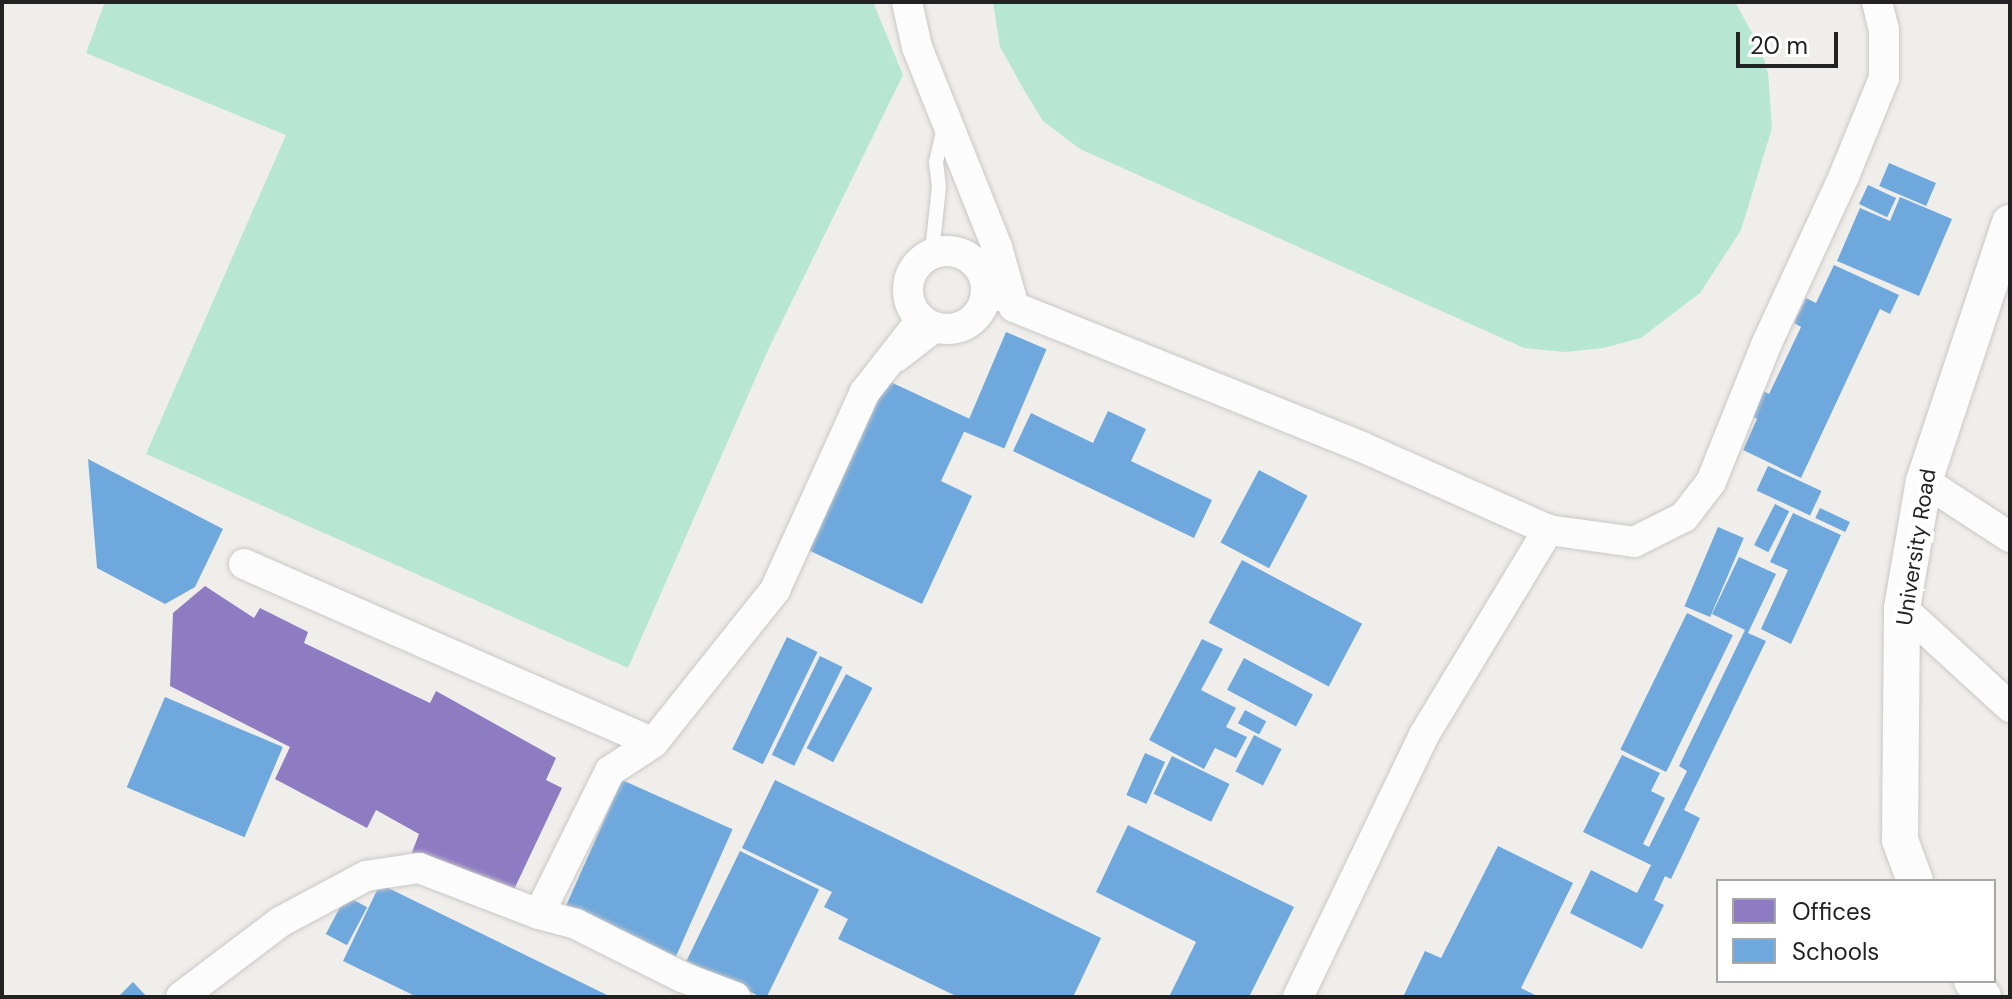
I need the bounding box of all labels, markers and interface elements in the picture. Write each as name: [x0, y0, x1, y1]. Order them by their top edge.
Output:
scale bar: [1740, 16, 1842, 66]
text: 20 m: [1750, 30, 1808, 61]
street label: University Road: [1891, 467, 1941, 627]
legend: [1716, 879, 1996, 983]
text: Offices: [1792, 896, 1872, 927]
text: Schools: [1792, 936, 1879, 967]

